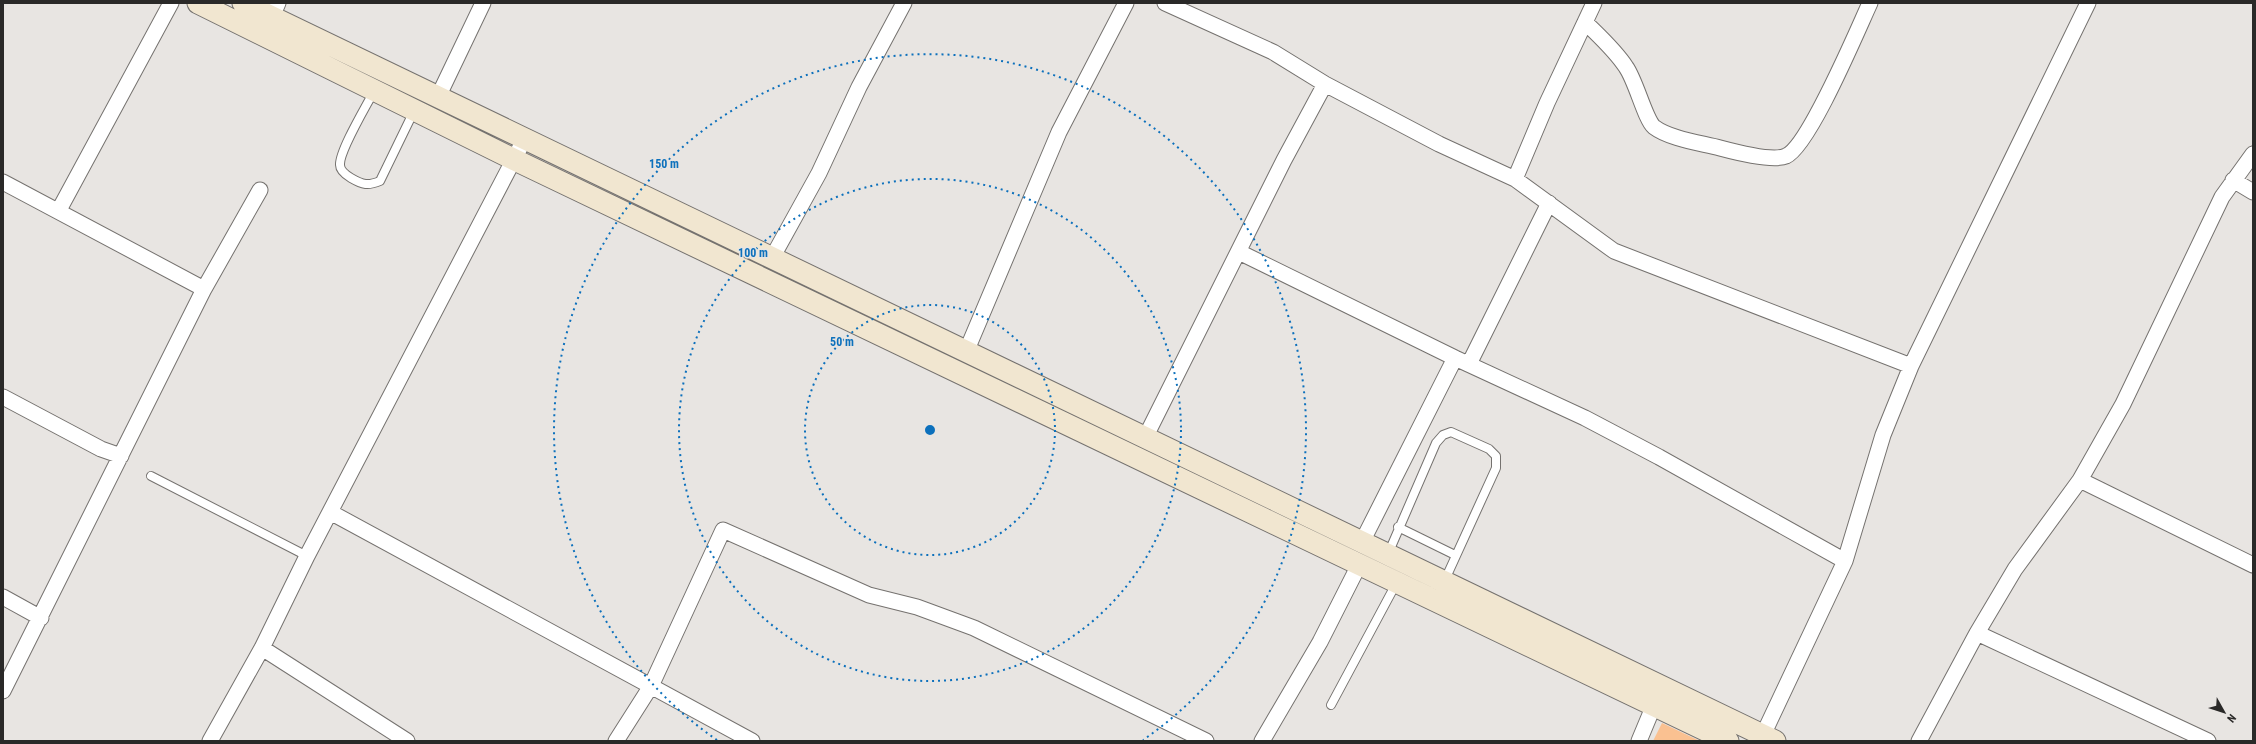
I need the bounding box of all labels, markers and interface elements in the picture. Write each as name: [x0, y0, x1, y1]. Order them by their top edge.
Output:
text: 150 m: [649, 157, 679, 171]
text: 100 m: [738, 246, 768, 260]
text: 50 m: [830, 335, 854, 349]
centre of rings: [923, 423, 937, 437]
north arrow: [2204, 692, 2244, 732]
text: N: [2224, 711, 2239, 725]

